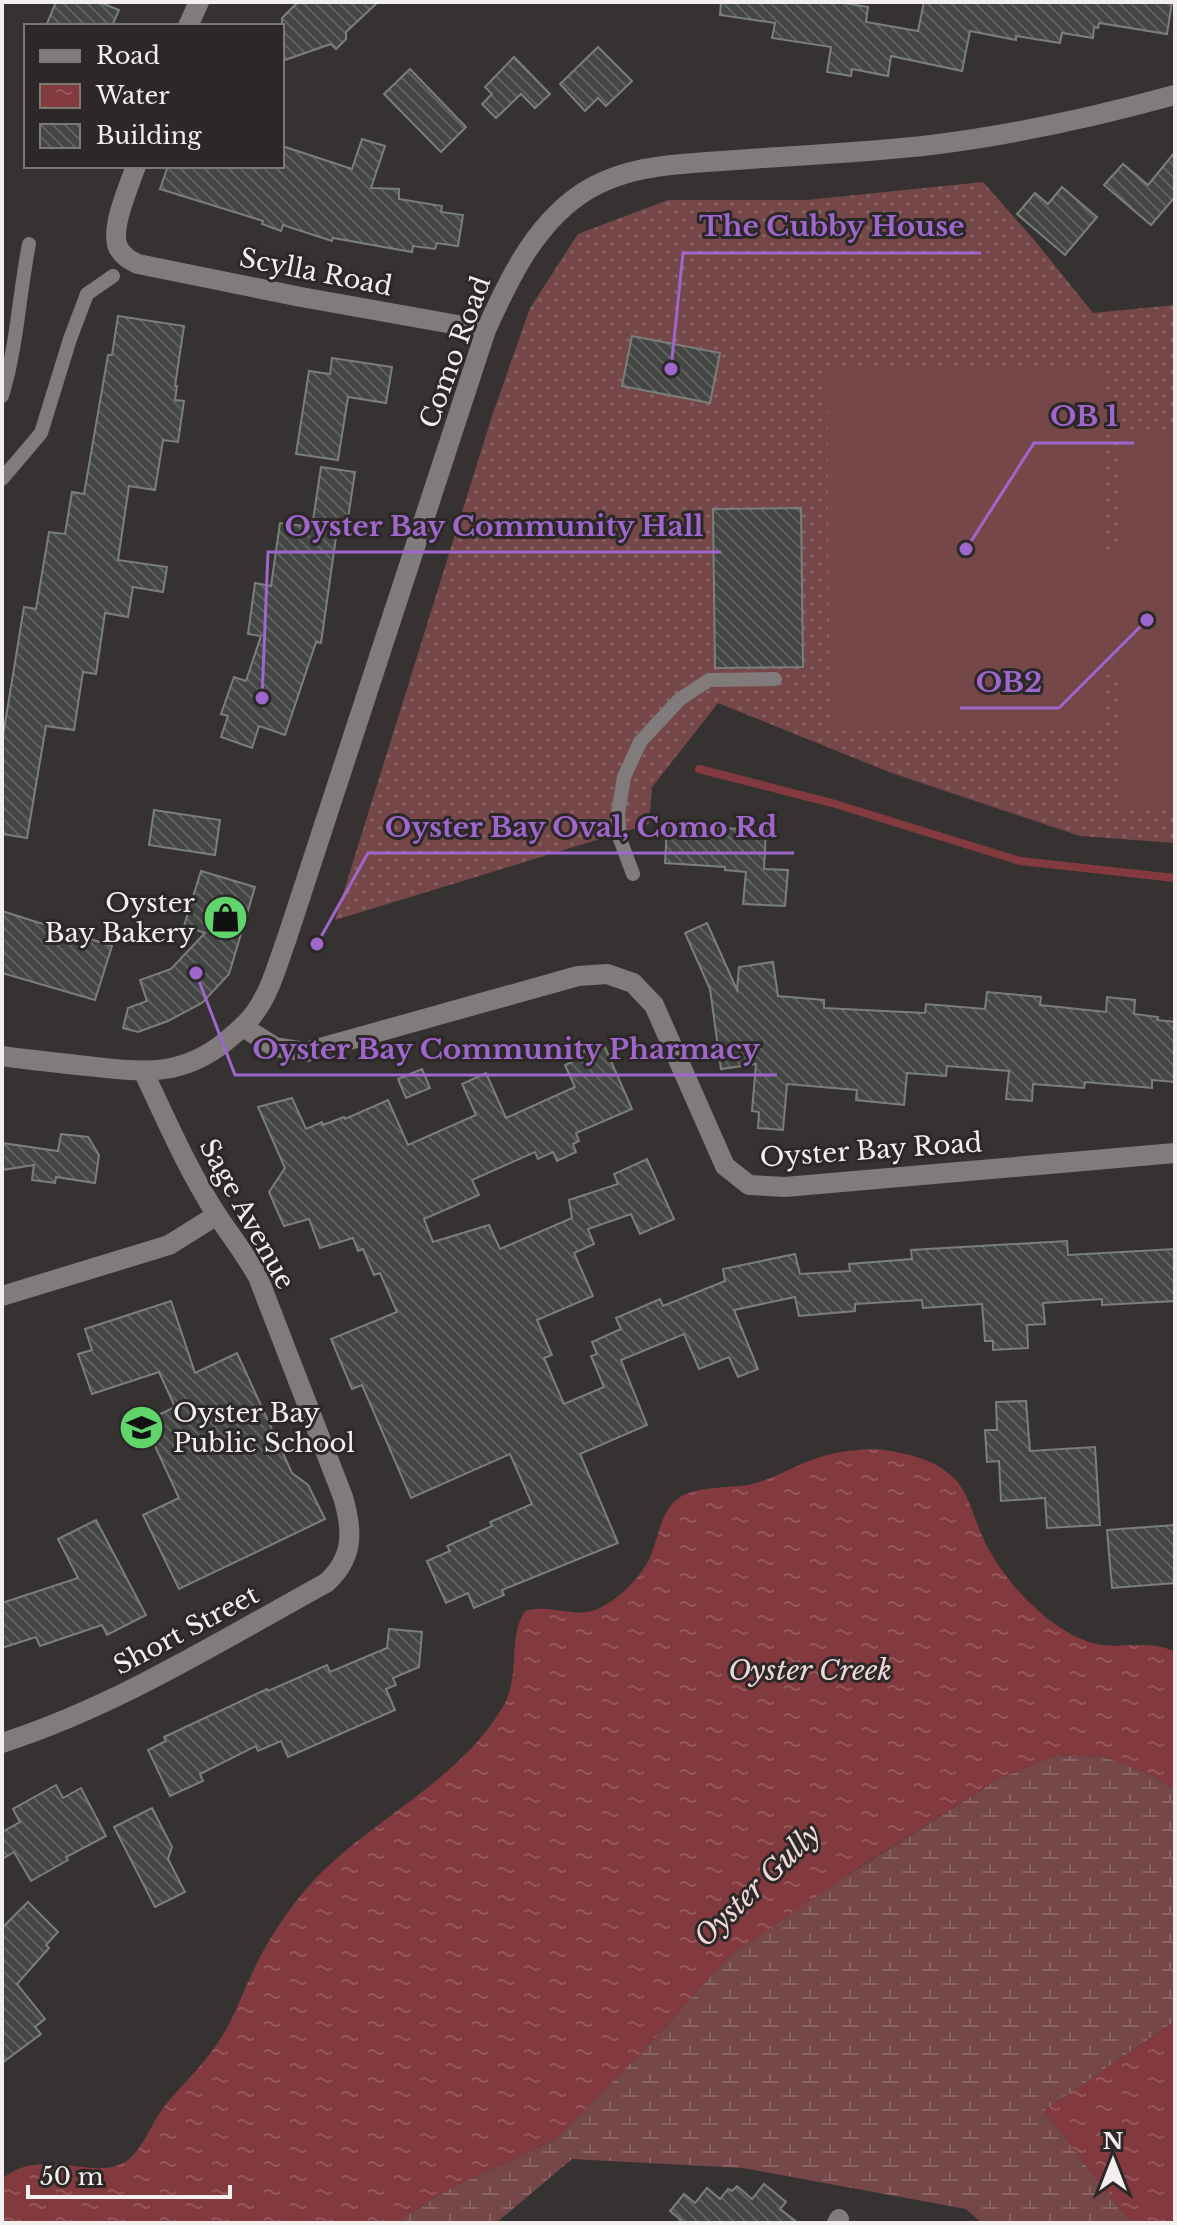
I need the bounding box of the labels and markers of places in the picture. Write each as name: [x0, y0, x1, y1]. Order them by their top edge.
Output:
callout: The Cubby House: [683, 201, 981, 253]
callout: OB 1: [1034, 391, 1134, 443]
callout: Oyster Bay Community Hall: [268, 500, 721, 552]
callout: OB2: [960, 656, 1059, 708]
callout: Oyster Bay Oval, Como Rd: [368, 801, 794, 853]
place label: Oyster Bay Bakery: [45, 887, 196, 949]
shop icon: Oyster Bay Bakery: [202, 894, 250, 942]
callout: Oyster Bay Community Pharmacy: [235, 1023, 777, 1075]
place label: Oyster Bay Public School: [173, 1397, 355, 1459]
school or university icon: Oyster Bay Public School: [118, 1404, 166, 1452]

